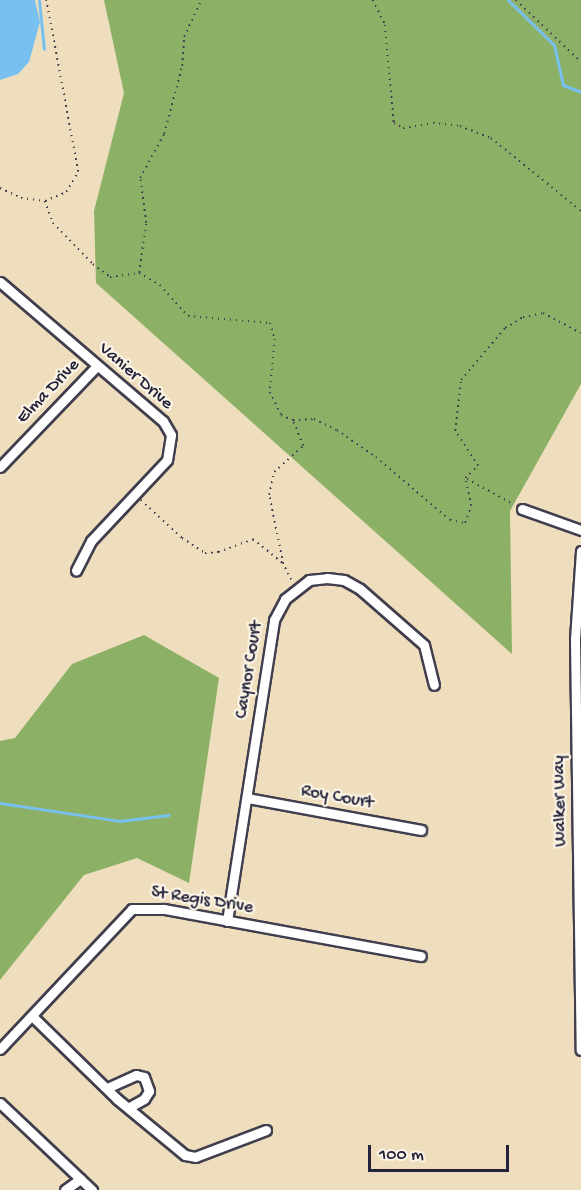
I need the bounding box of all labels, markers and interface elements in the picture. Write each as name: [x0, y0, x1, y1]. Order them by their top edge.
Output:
street label: Vanier Drive: [93, 339, 177, 415]
street label: Elma Drive: [13, 355, 85, 429]
street label: Caynor Court: [232, 620, 268, 720]
street label: Walker Way: [549, 755, 573, 847]
street label: Roy Court: [299, 781, 375, 815]
street label: St Regis Drive: [149, 882, 255, 920]
scale bar: [371, 1133, 512, 1171]
text: 100 m: [379, 1145, 424, 1166]

